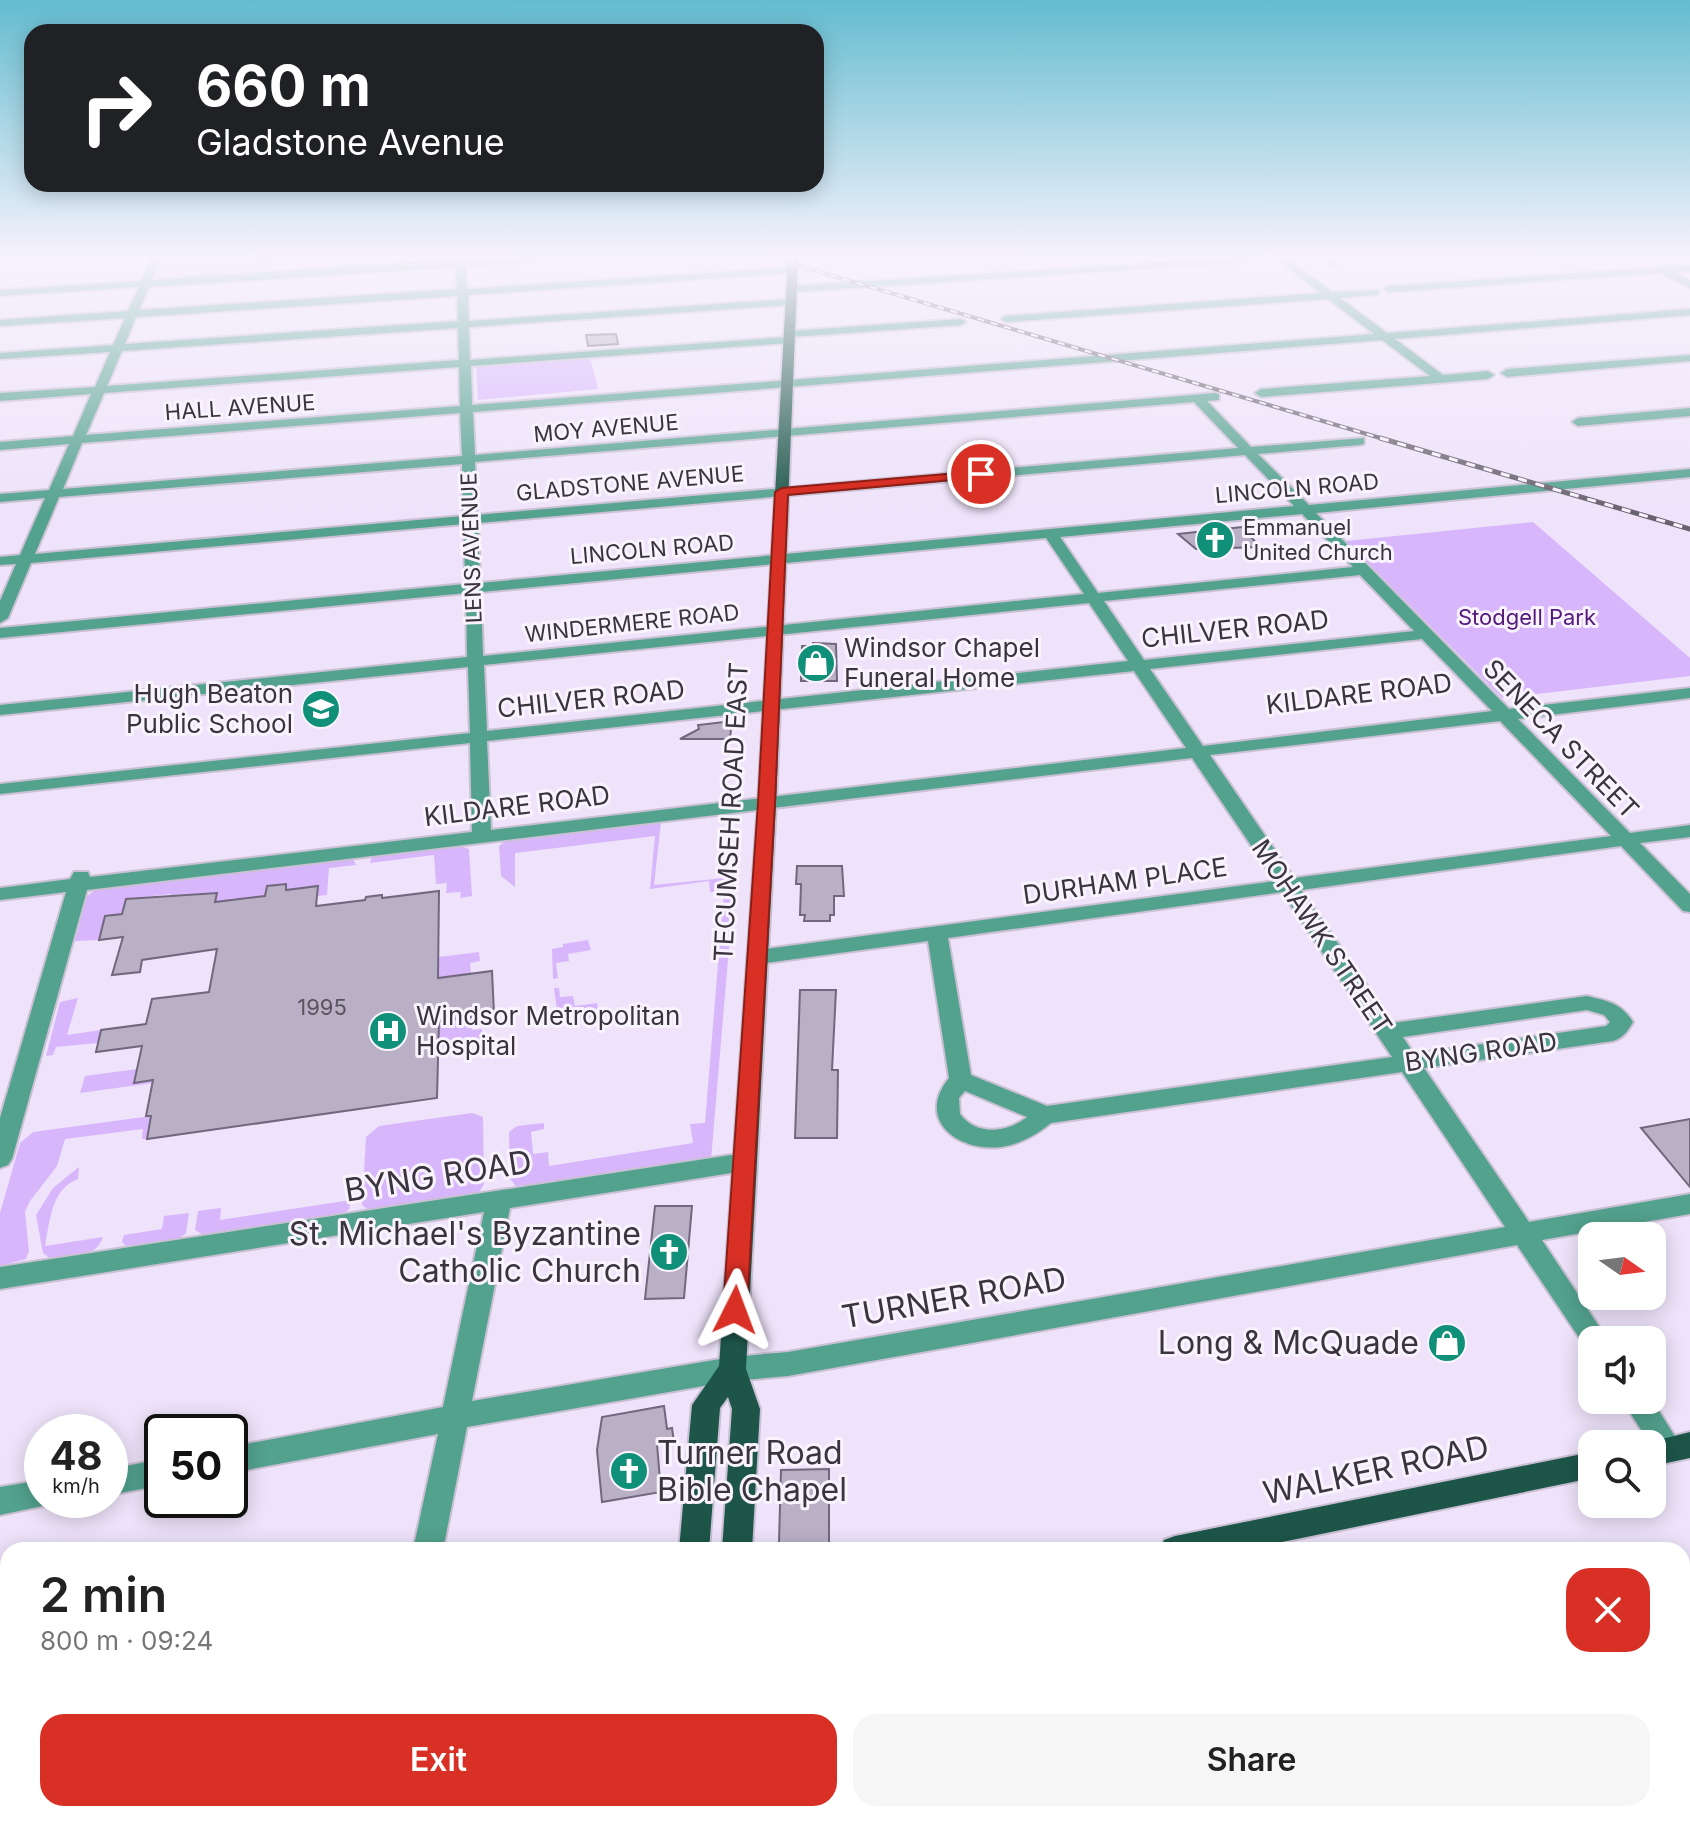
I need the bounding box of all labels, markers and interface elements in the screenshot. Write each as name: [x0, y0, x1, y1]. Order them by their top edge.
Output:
text: 660 m: [196, 52, 371, 120]
icon: right: [64, 56, 168, 160]
text: Gladstone Avenue: [196, 120, 505, 164]
street label: HALL AVENUE: [164, 389, 316, 425]
street label: MOY AVENUE: [532, 409, 680, 447]
pin: [947, 440, 1015, 508]
icon: arrive: [959, 452, 1003, 496]
street label: GLADSTONE AVENUE: [515, 460, 745, 506]
street label: LINCOLN ROAD: [1214, 468, 1380, 508]
street label: LENS AVENUE: [455, 472, 487, 624]
place label: Emmanuel United Church: [1243, 514, 1393, 565]
church icon: Emmanuel United Church: [1194, 519, 1236, 561]
street label: LINCOLN ROAD: [569, 529, 735, 569]
street label: WINDERMERE ROAD: [524, 599, 740, 647]
street label: CHILVER ROAD: [1140, 603, 1330, 654]
park label: Stodgell Park: [1458, 604, 1596, 630]
place label: Windsor Chapel Funeral Home: [844, 632, 1040, 693]
shop icon: Windsor Chapel Funeral Home: [795, 642, 837, 684]
street label: SENECA STREET: [1477, 653, 1645, 825]
street label: TECUMSEH ROAD EAST: [707, 661, 754, 963]
street label: KILDARE ROAD: [1264, 667, 1454, 720]
street label: CHILVER ROAD: [496, 673, 686, 724]
place label: Hugh Beaton Public School: [126, 678, 293, 739]
school or university icon: Hugh Beaton Public School: [300, 688, 342, 730]
street label: KILDARE ROAD: [422, 779, 612, 832]
street label: MOHAWK STREET: [1246, 834, 1399, 1040]
street label: DURHAM PLACE: [1021, 851, 1229, 910]
house number: 1995: [297, 994, 347, 1020]
place label: Windsor Metropolitan Hospital: [416, 1000, 680, 1061]
hospital icon: Windsor Metropolitan Hospital: [367, 1010, 409, 1052]
street label: BYNG ROAD: [1403, 1025, 1559, 1078]
street label: BYNG ROAD: [342, 1141, 534, 1210]
place label: St. Michael's Byzantine Catholic Church: [289, 1214, 641, 1290]
north arrow: [1578, 1222, 1666, 1310]
map controls: [1578, 1222, 1666, 1518]
church icon: St. Michael's Byzantine Catholic Church: [648, 1231, 690, 1273]
street label: TURNER ROAD: [839, 1259, 1069, 1336]
position arrow: [693, 1268, 777, 1352]
shop icon: Long & McQuade: [1426, 1322, 1468, 1364]
place label: Long & McQuade: [1158, 1323, 1419, 1362]
button: sound: [1578, 1326, 1666, 1414]
speed limit sign: 50: [144, 1414, 248, 1518]
street label: WALKER ROAD: [1260, 1427, 1492, 1512]
button: search: [1578, 1430, 1666, 1518]
text: 48: [49, 1431, 103, 1480]
place label: Turner Road Bible Chapel: [657, 1433, 847, 1509]
church icon: Turner Road Bible Chapel: [608, 1450, 650, 1492]
text: km/h: [52, 1474, 100, 1498]
text: 2 min: [40, 1565, 167, 1624]
button: close: [1566, 1568, 1650, 1652]
text: 800 m · 09:24: [40, 1625, 213, 1656]
button: Exit: [40, 1714, 837, 1806]
button: Share: [853, 1714, 1650, 1806]

